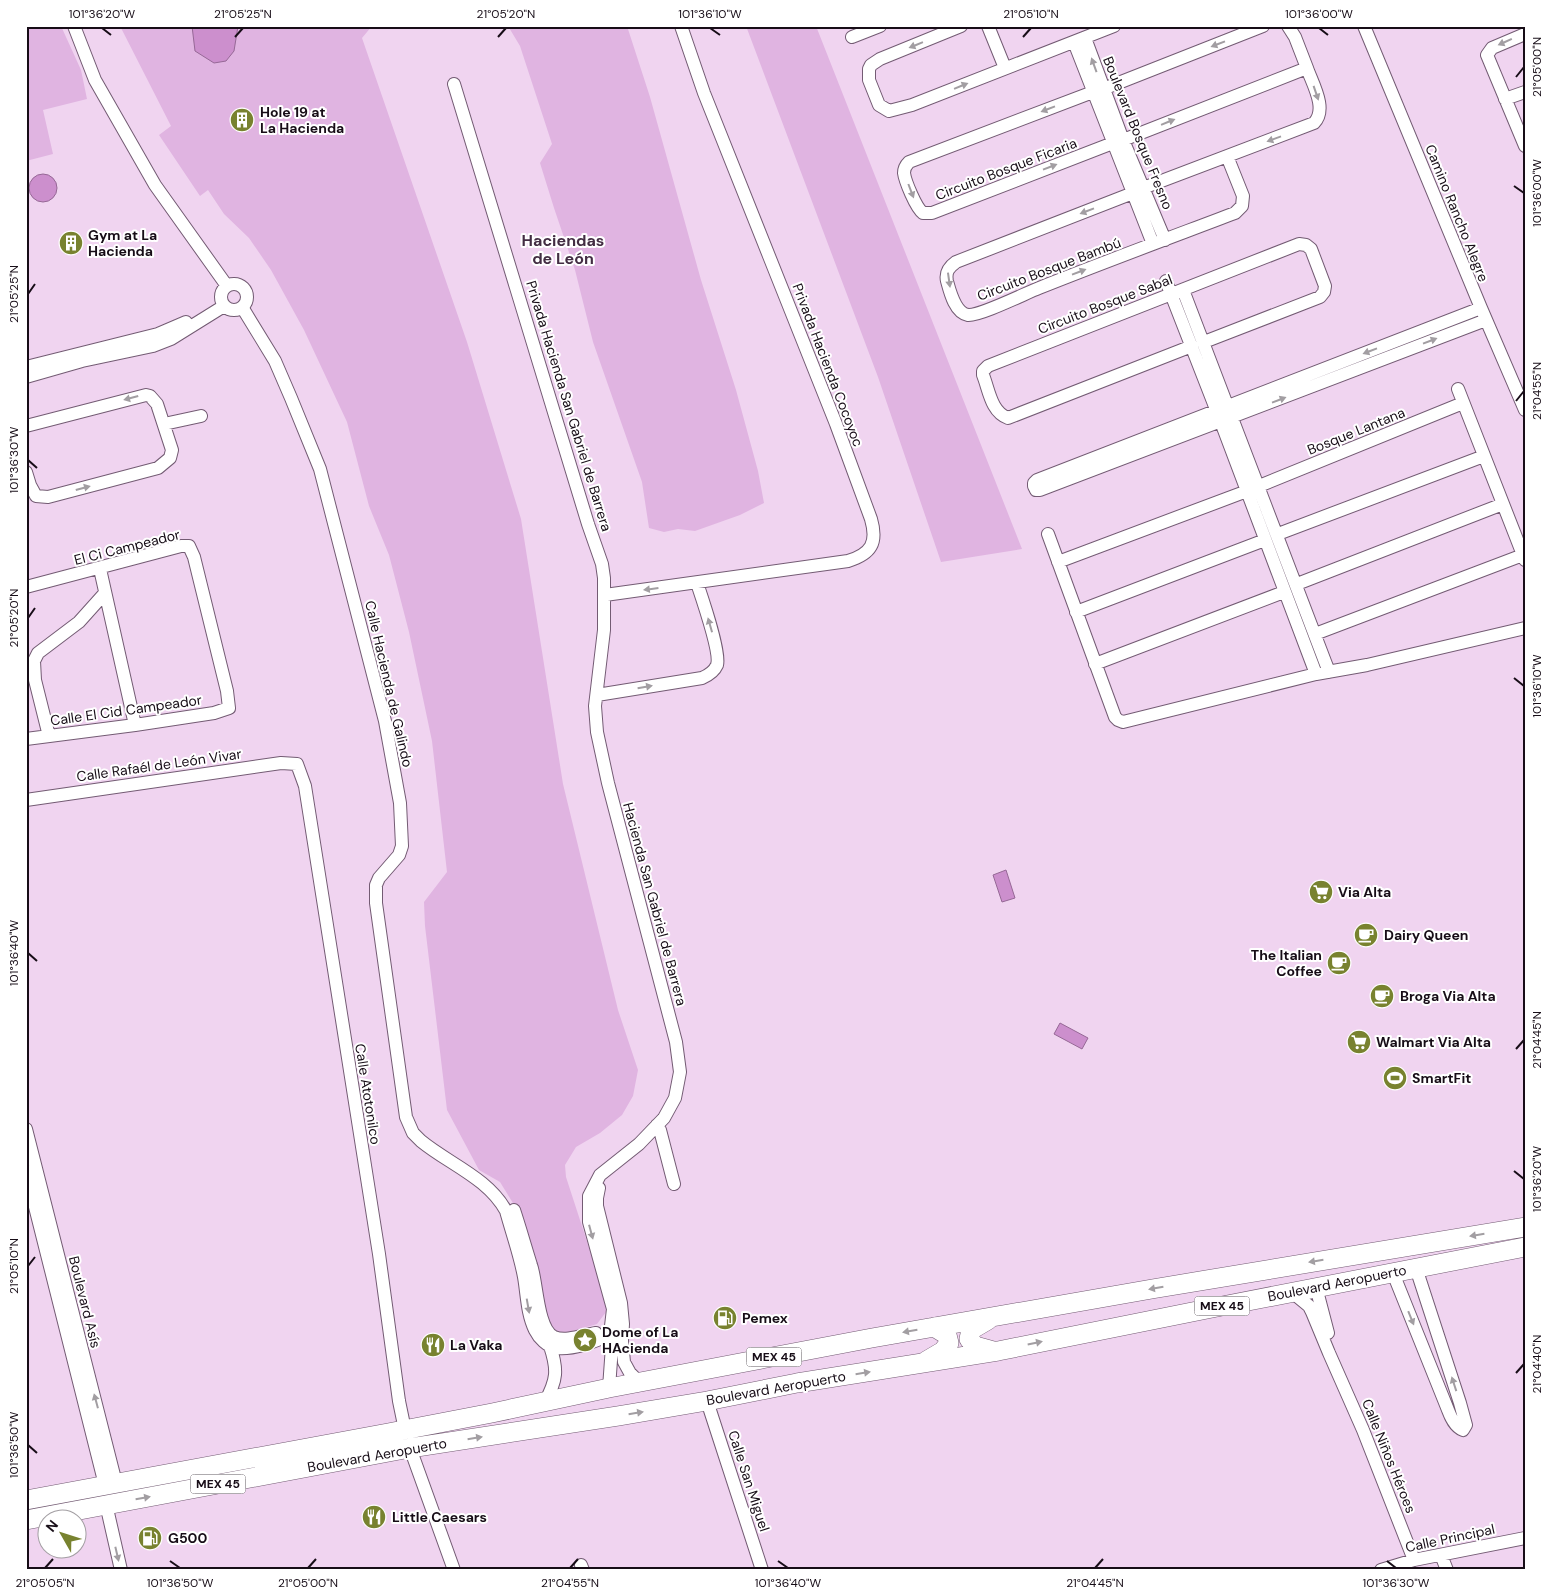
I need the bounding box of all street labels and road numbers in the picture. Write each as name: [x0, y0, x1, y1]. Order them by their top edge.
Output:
street label: Boulevard Bosque Fresno: [1099, 54, 1177, 212]
street label: Circuito Bosque Ficaria: [933, 134, 1079, 204]
street label: Camino Rancho Alegre: [1421, 142, 1493, 284]
street label: Circuito Bosque Bambú: [975, 233, 1123, 305]
street label: Circuito Bosque Sabal: [1035, 270, 1175, 338]
street label: Privada Hacienda San Gabriel de Barrera: [522, 278, 616, 534]
street label: Privada Hacienda Cocoyoc: [788, 281, 868, 449]
street label: Bosque Lantana: [1304, 403, 1408, 459]
street label: El Ci Campeador: [72, 525, 182, 569]
street label: Calle Hacienda de Galindo: [361, 599, 417, 769]
street label: Calle El Cid Campeador: [49, 690, 203, 730]
street label: Calle Rafaél de León Vivar: [75, 745, 243, 785]
street label: Hacienda San Gabriel de Barrera: [619, 800, 691, 1008]
street label: Calle Atotonilco: [351, 1042, 385, 1146]
street label: Boulevard Asís: [65, 1254, 105, 1350]
street label: Boulevard Aeropuerto: [1266, 1261, 1408, 1305]
road number: MEX 45: [1194, 1296, 1250, 1315]
road number: MEX 45: [746, 1348, 802, 1366]
street label: Boulevard Aeropuerto: [705, 1367, 847, 1409]
street label: Calle Niños Héroes: [1358, 1396, 1420, 1516]
street label: Calle San Miguel: [724, 1428, 774, 1534]
street label: Boulevard Aeropuerto: [306, 1434, 448, 1476]
road number: MEX 45: [190, 1475, 246, 1494]
street label: Calle Principal: [1404, 1520, 1496, 1556]

